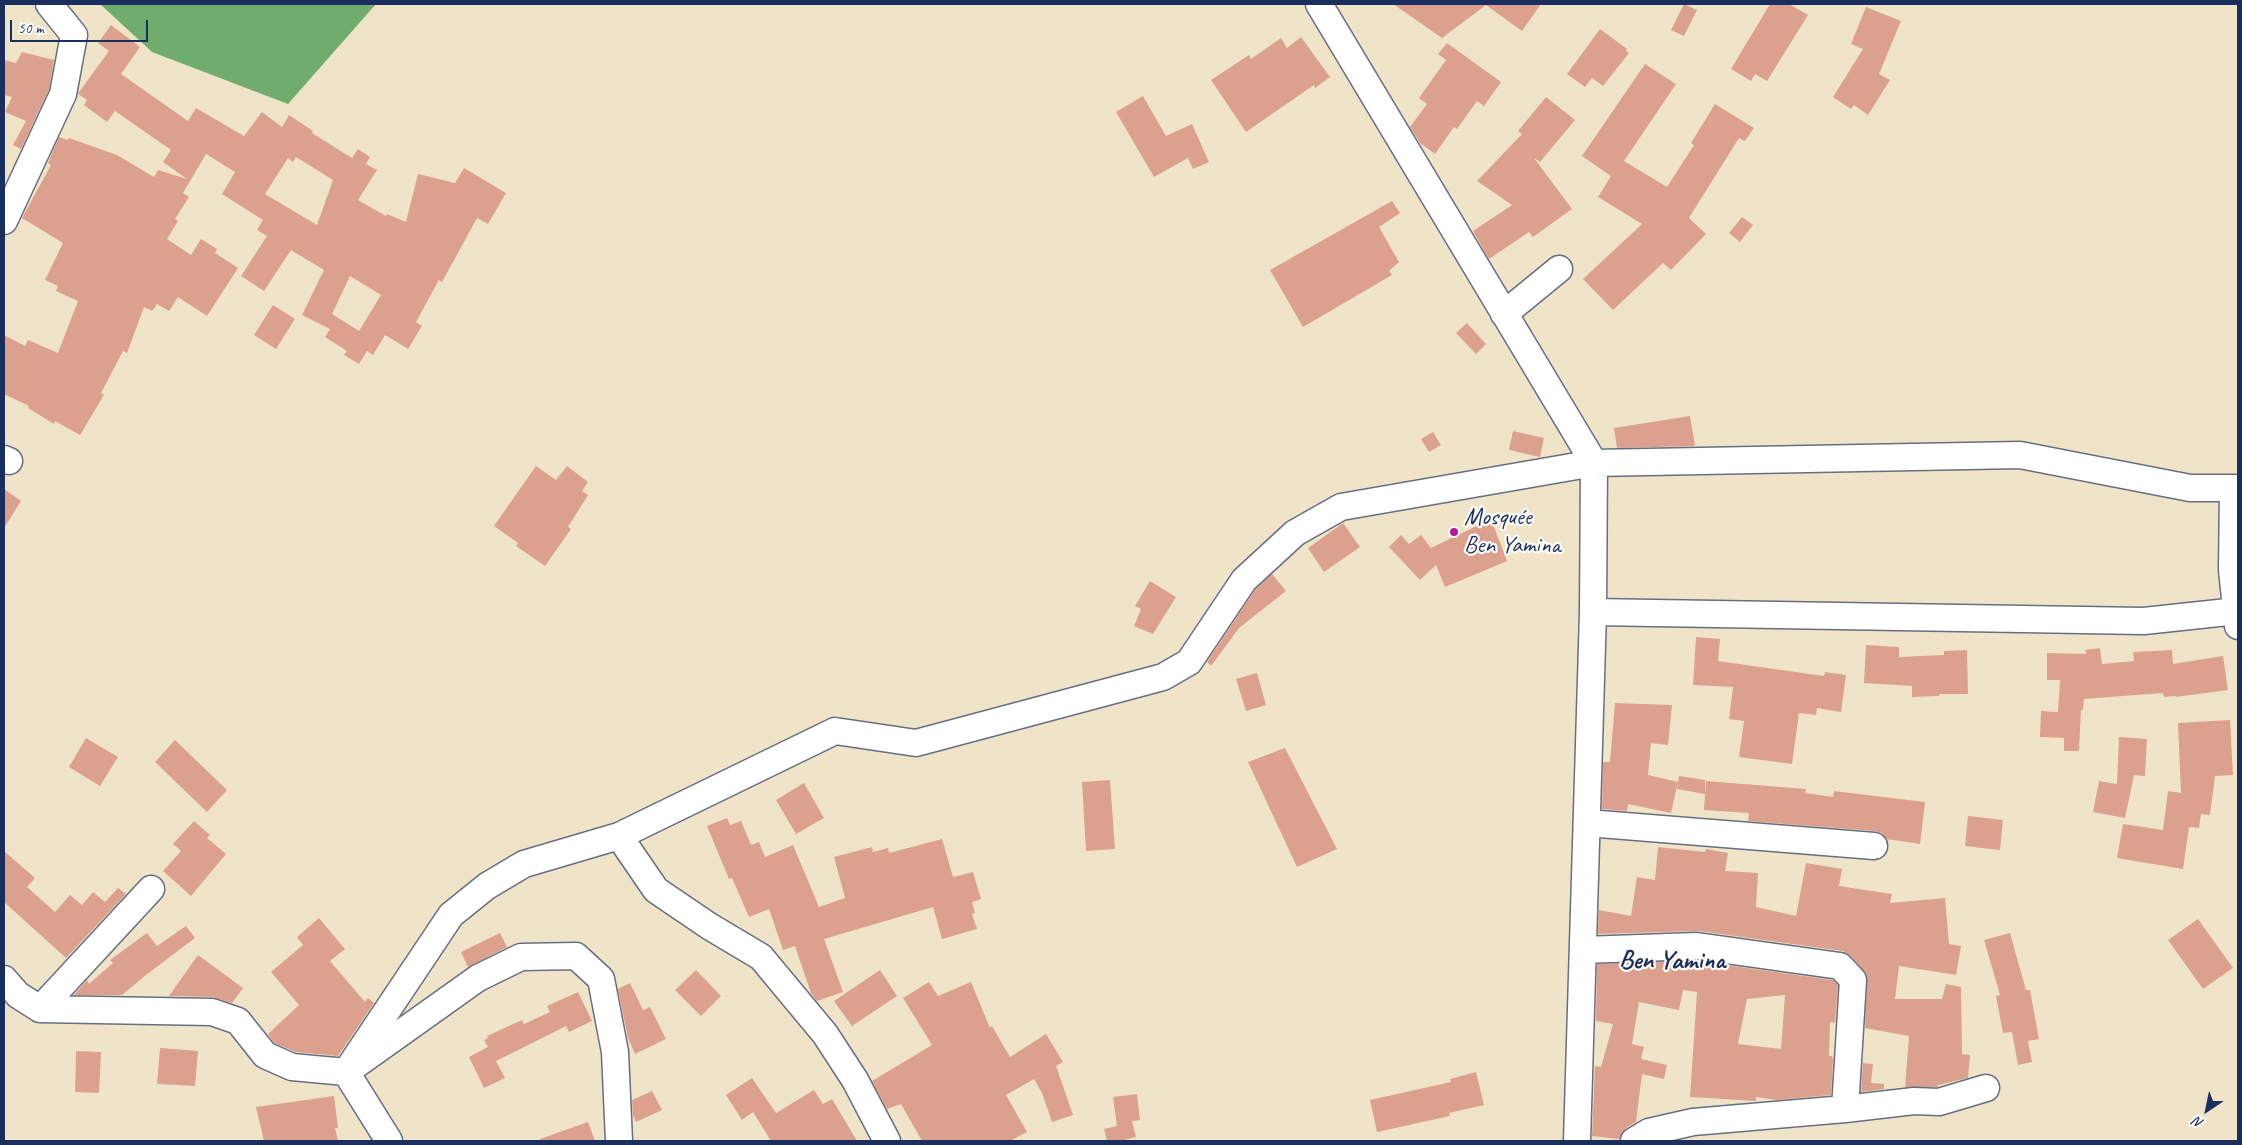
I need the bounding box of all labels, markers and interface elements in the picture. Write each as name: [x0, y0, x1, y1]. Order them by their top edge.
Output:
scale bar: [12, 10, 150, 42]
text: 50 m: [18, 19, 44, 38]
place label: Mosquée Ben Yamina: [1464, 504, 1560, 560]
marker: Mosquée Ben Yamina: [1448, 526, 1460, 538]
district label: Ben Yamina: [1619, 945, 1725, 977]
north arrow: [2182, 1085, 2232, 1135]
text: N: [2190, 1113, 2207, 1132]

